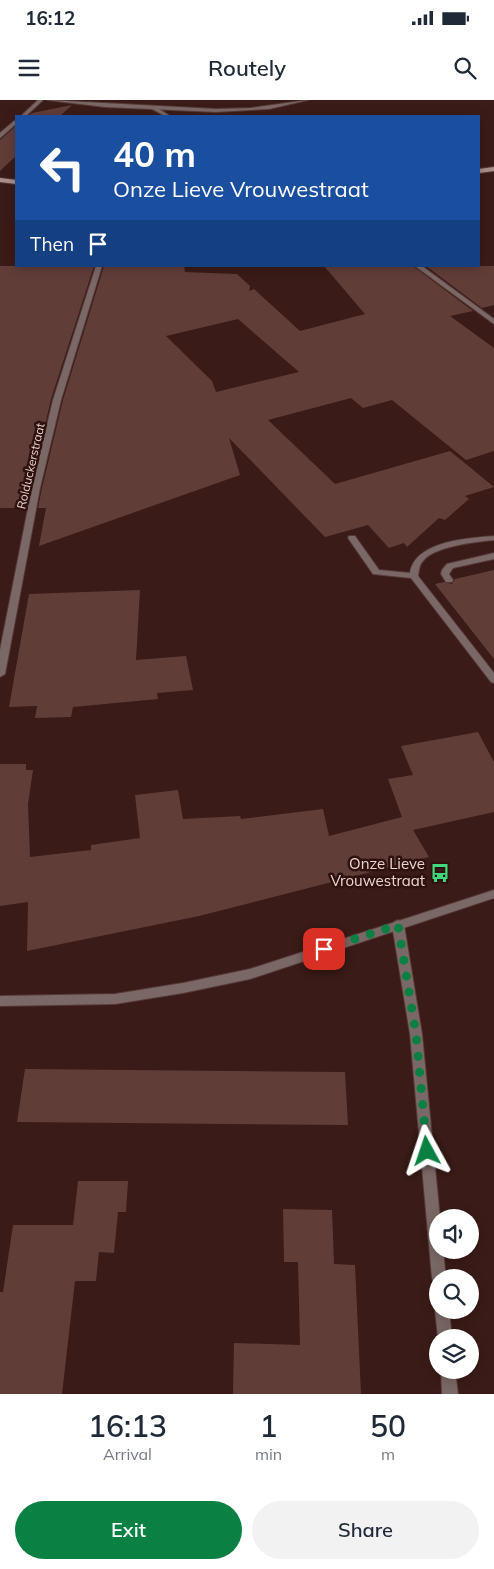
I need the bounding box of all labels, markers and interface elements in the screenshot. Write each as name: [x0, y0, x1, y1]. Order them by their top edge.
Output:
text: 16:12: [25, 6, 75, 30]
icon: menu: [15, 54, 43, 82]
text: Routely: [208, 54, 286, 82]
icon: search: [451, 54, 479, 82]
text: 40 m: [113, 132, 196, 176]
icon: left: [30, 135, 95, 200]
text: Onze Lieve Vrouwestraat: [113, 175, 369, 203]
icon: arrive: [84, 230, 112, 258]
text: Then: [30, 232, 74, 256]
street label: Rolduckerstraat: [13, 421, 48, 510]
place label: Onze Lieve Vrouwestraat: [330, 854, 425, 890]
bus stop icon: Onze Lieve Vrouwestraat: [429, 862, 451, 884]
pin: [303, 928, 345, 970]
icon: arrive: [310, 935, 338, 963]
position arrow: [400, 1124, 452, 1176]
map controls: [429, 1209, 479, 1379]
button: sound: [429, 1209, 479, 1259]
button: search: [429, 1269, 479, 1319]
button: layers: [429, 1329, 479, 1379]
text: 16:13: [88, 1407, 167, 1445]
text: 1: [260, 1407, 278, 1445]
text: 50: [370, 1407, 406, 1445]
text: Arrival: [103, 1444, 152, 1464]
text: min: [255, 1444, 282, 1464]
text: m: [381, 1444, 395, 1464]
button: Exit: [15, 1501, 242, 1559]
button: Share: [252, 1501, 479, 1559]

